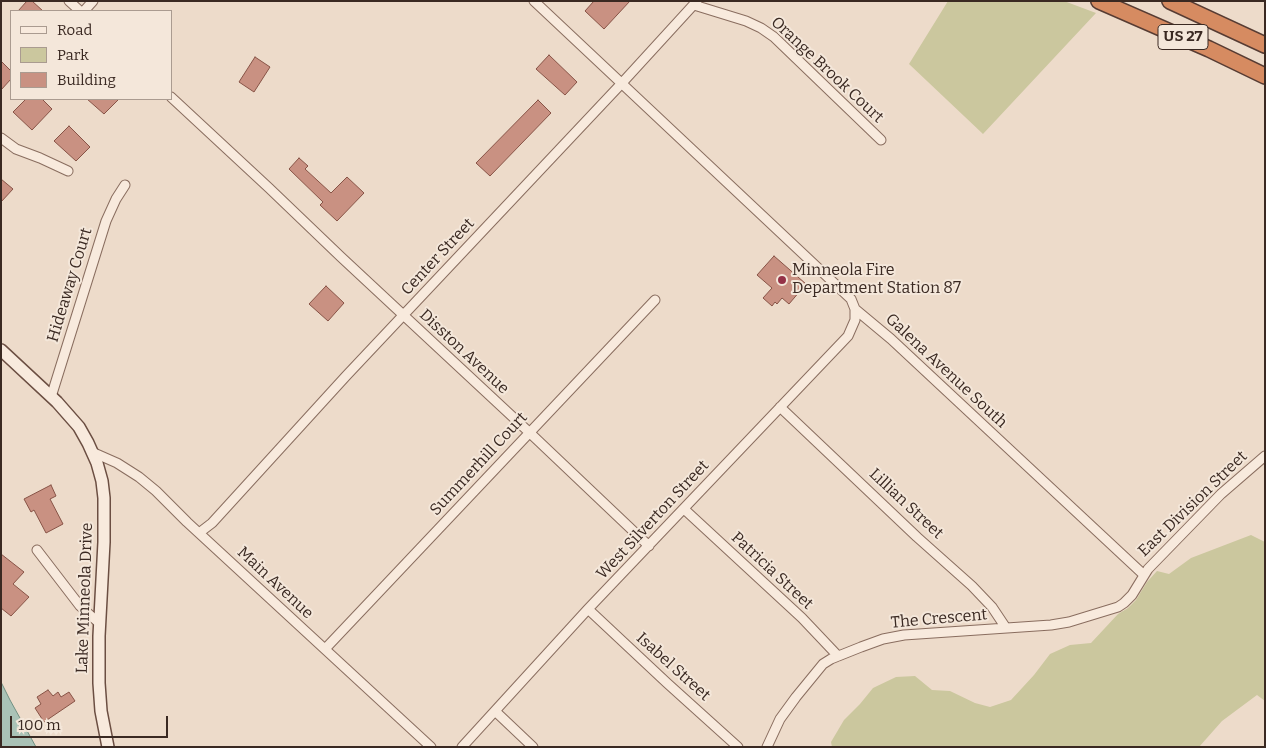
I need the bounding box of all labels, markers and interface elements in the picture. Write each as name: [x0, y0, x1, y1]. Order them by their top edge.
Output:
legend: [10, 10, 172, 100]
street label: Orange Brook Court: [767, 13, 887, 127]
text: Road: [57, 21, 92, 39]
road number: US 27: [1158, 24, 1208, 50]
text: Park: [57, 46, 89, 64]
text: Building: [57, 71, 116, 89]
street label: Center Street: [397, 214, 479, 300]
street label: Hideaway Court: [44, 226, 96, 344]
place label: Minneola Fire Department Station 87: [792, 261, 961, 299]
marker: Minneola Fire Department Station 87: [776, 274, 788, 286]
street label: Disston Avenue: [415, 306, 513, 398]
street label: Galena Avenue South: [881, 310, 1011, 432]
street label: Summerhill Court: [426, 408, 532, 520]
street label: East Division Street: [1135, 447, 1251, 561]
street label: West Silverton Street: [593, 456, 713, 584]
street label: Lillian Street: [865, 465, 947, 543]
street label: Lake Minneola Drive: [73, 522, 97, 674]
street label: Patricia Street: [727, 528, 817, 614]
street label: Main Avenue: [233, 543, 317, 623]
street label: The Crescent: [890, 605, 988, 633]
street label: Isabel Street: [632, 629, 714, 705]
scale bar: [12, 706, 170, 738]
text: 100 m: [18, 716, 61, 734]

